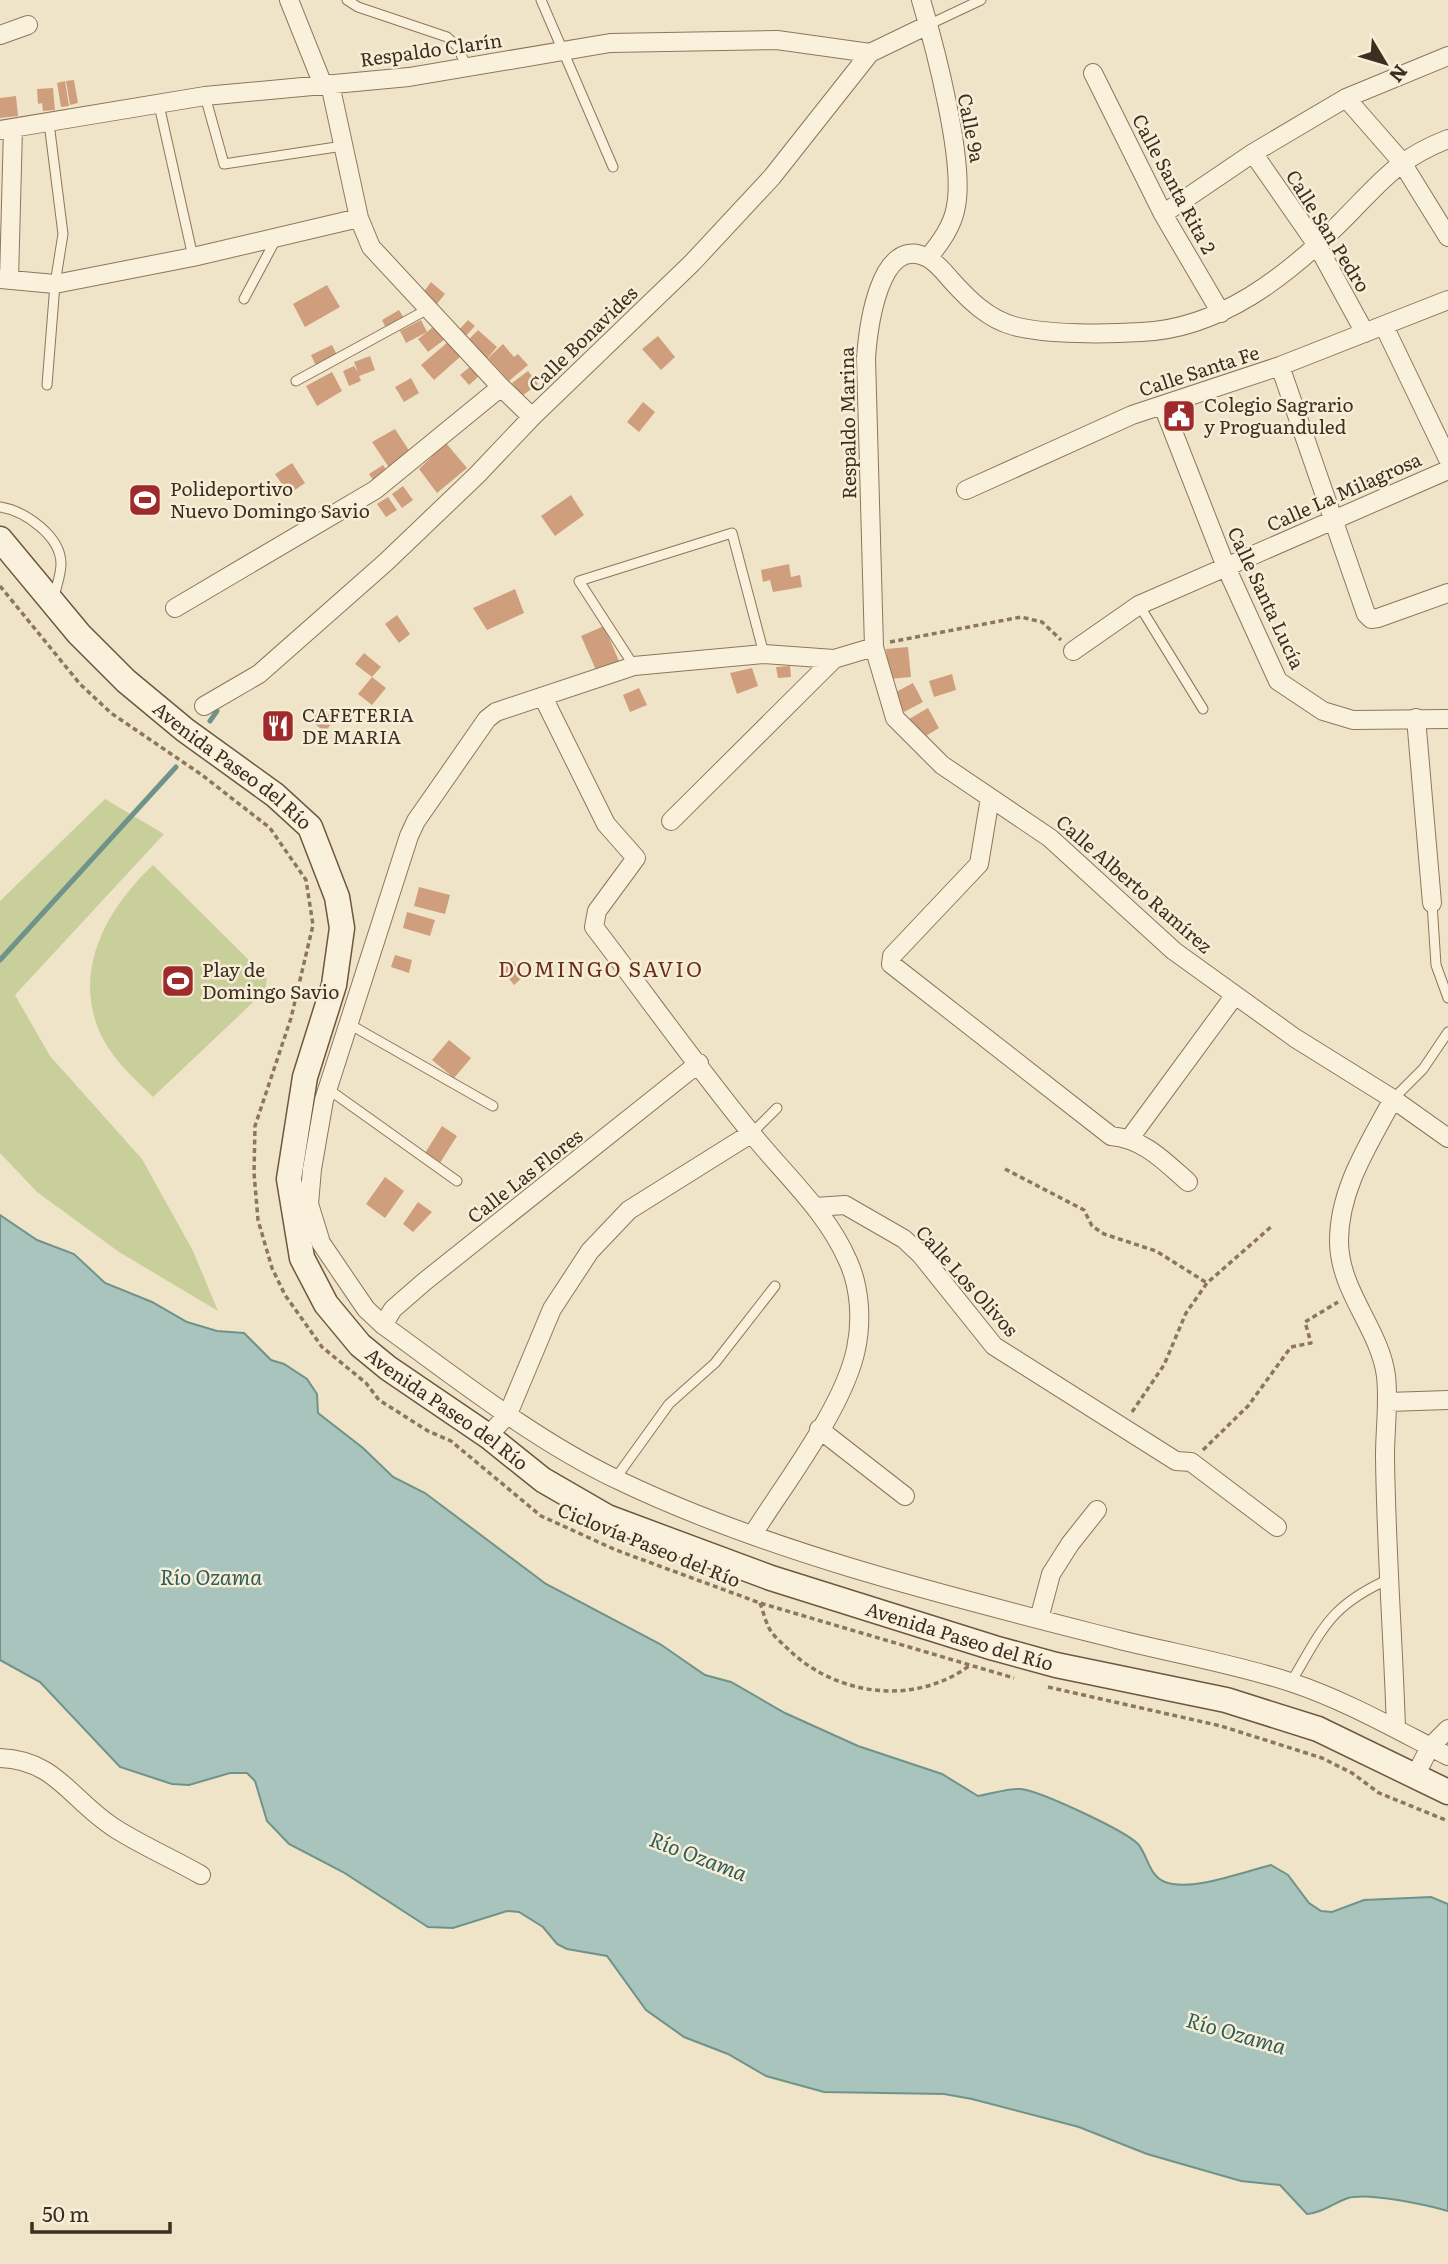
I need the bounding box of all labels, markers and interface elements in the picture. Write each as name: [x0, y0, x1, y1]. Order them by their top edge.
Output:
street label: Respaldo Clarín: [358, 25, 504, 73]
north arrow: [1350, 28, 1420, 98]
text: N: [1383, 59, 1415, 89]
street label: Calle 9a: [952, 91, 993, 165]
street label: Calle Santa Rita 2: [1126, 109, 1224, 259]
street label: Calle San Pedro: [1280, 164, 1378, 297]
street label: Calle Bonavides: [521, 279, 643, 398]
street label: Calle Santa Fe: [1135, 337, 1263, 403]
street label: Respaldo Marina: [832, 346, 862, 500]
place label: Colegio Sagrario y Proguanduled: [1204, 390, 1354, 440]
public building icon: Colegio Sagrario y Proguanduled: [1160, 397, 1198, 435]
street label: Calle La Milagrosa: [1262, 444, 1426, 538]
place label: Polideportivo Nuevo Domingo Savio: [170, 474, 370, 524]
sports icon: Polideportivo Nuevo Domingo Savio: [126, 481, 164, 519]
street label: Calle Santa Lucía: [1222, 522, 1312, 674]
street label: Avenida Paseo del Río: [147, 694, 319, 835]
place label: CAFETERIA DE MARIA: [302, 700, 414, 750]
restaurant icon: CAFETERIA DE MARIA: [259, 707, 297, 745]
street label: Calle Alberto Ramírez: [1051, 808, 1219, 959]
district label: DOMINGO SAVIO: [498, 952, 704, 983]
place label: Play de Domingo Savio: [202, 955, 339, 1005]
sports icon: Play de Domingo Savio: [159, 962, 197, 1000]
street label: Calle Las Flores: [461, 1121, 588, 1229]
street label: Calle Los Olivos: [910, 1218, 1026, 1343]
street label: Avenida Paseo del Río: [360, 1340, 535, 1476]
street label: Ciclovía Paseo del Río: [554, 1495, 745, 1594]
water label: Río Ozama: [160, 1560, 262, 1591]
street label: Avenida Paseo del Río: [863, 1594, 1057, 1677]
water label: Río Ozama: [646, 1822, 752, 1887]
water label: Río Ozama: [1183, 2003, 1290, 2061]
scale bar: [32, 2190, 170, 2234]
text: 50 m: [42, 2197, 89, 2228]

